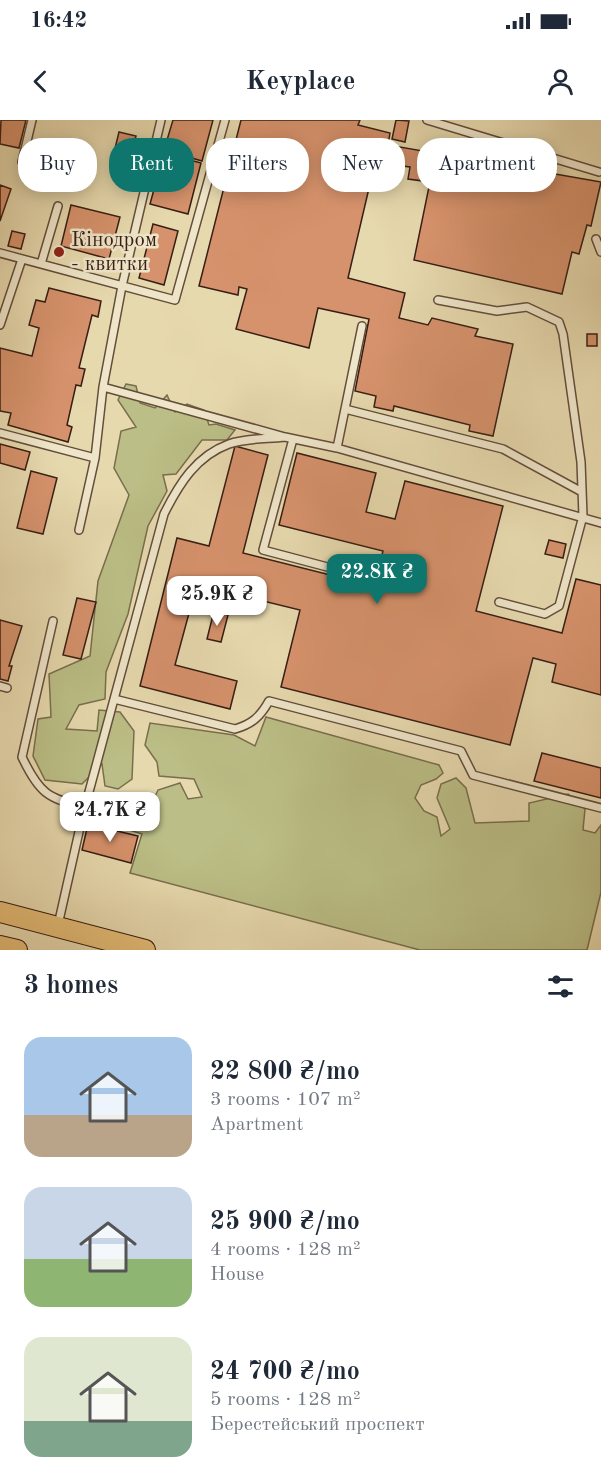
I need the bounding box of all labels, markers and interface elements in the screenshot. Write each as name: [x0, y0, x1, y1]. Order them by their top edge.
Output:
text: 16:42: [30, 10, 87, 32]
icon: back: [24, 65, 57, 98]
icon: person: [544, 65, 577, 98]
text: Keyplace: [246, 68, 355, 95]
chip: Buy: [18, 138, 97, 192]
chip: Rent: [109, 138, 194, 192]
chip: Filters: [206, 138, 309, 192]
chip: New: [321, 138, 405, 192]
chip: Apartment: [417, 138, 557, 192]
place label: Кінодром - квитки: [71, 230, 157, 275]
marker: Кінодром - квитки: [52, 245, 66, 259]
pin: 22.8K ₴: [322, 554, 432, 605]
text: 22.8K ₴: [341, 563, 413, 583]
pin: 25.9K ₴: [162, 576, 272, 627]
text: 25.9K ₴: [181, 585, 253, 605]
pin: 24.7K ₴: [55, 792, 165, 843]
text: 24.7K ₴: [74, 801, 146, 821]
icon: filters: [544, 970, 577, 1003]
text: 3 homes: [24, 973, 118, 999]
text: 22 800 ₴/mo: [210, 1059, 360, 1085]
icon: home: [72, 1061, 144, 1133]
text: 3 rooms · 107 m²: [210, 1090, 360, 1110]
text: Apartment: [210, 1115, 304, 1135]
text: 25 900 ₴/mo: [210, 1209, 360, 1235]
icon: home: [72, 1211, 144, 1283]
text: 4 rooms · 128 m²: [210, 1240, 360, 1260]
text: House: [210, 1265, 264, 1285]
text: 24 700 ₴/mo: [210, 1359, 360, 1385]
icon: home: [72, 1361, 144, 1433]
text: 5 rooms · 128 m²: [210, 1390, 360, 1410]
text: Берестейський проспект: [210, 1415, 425, 1435]

